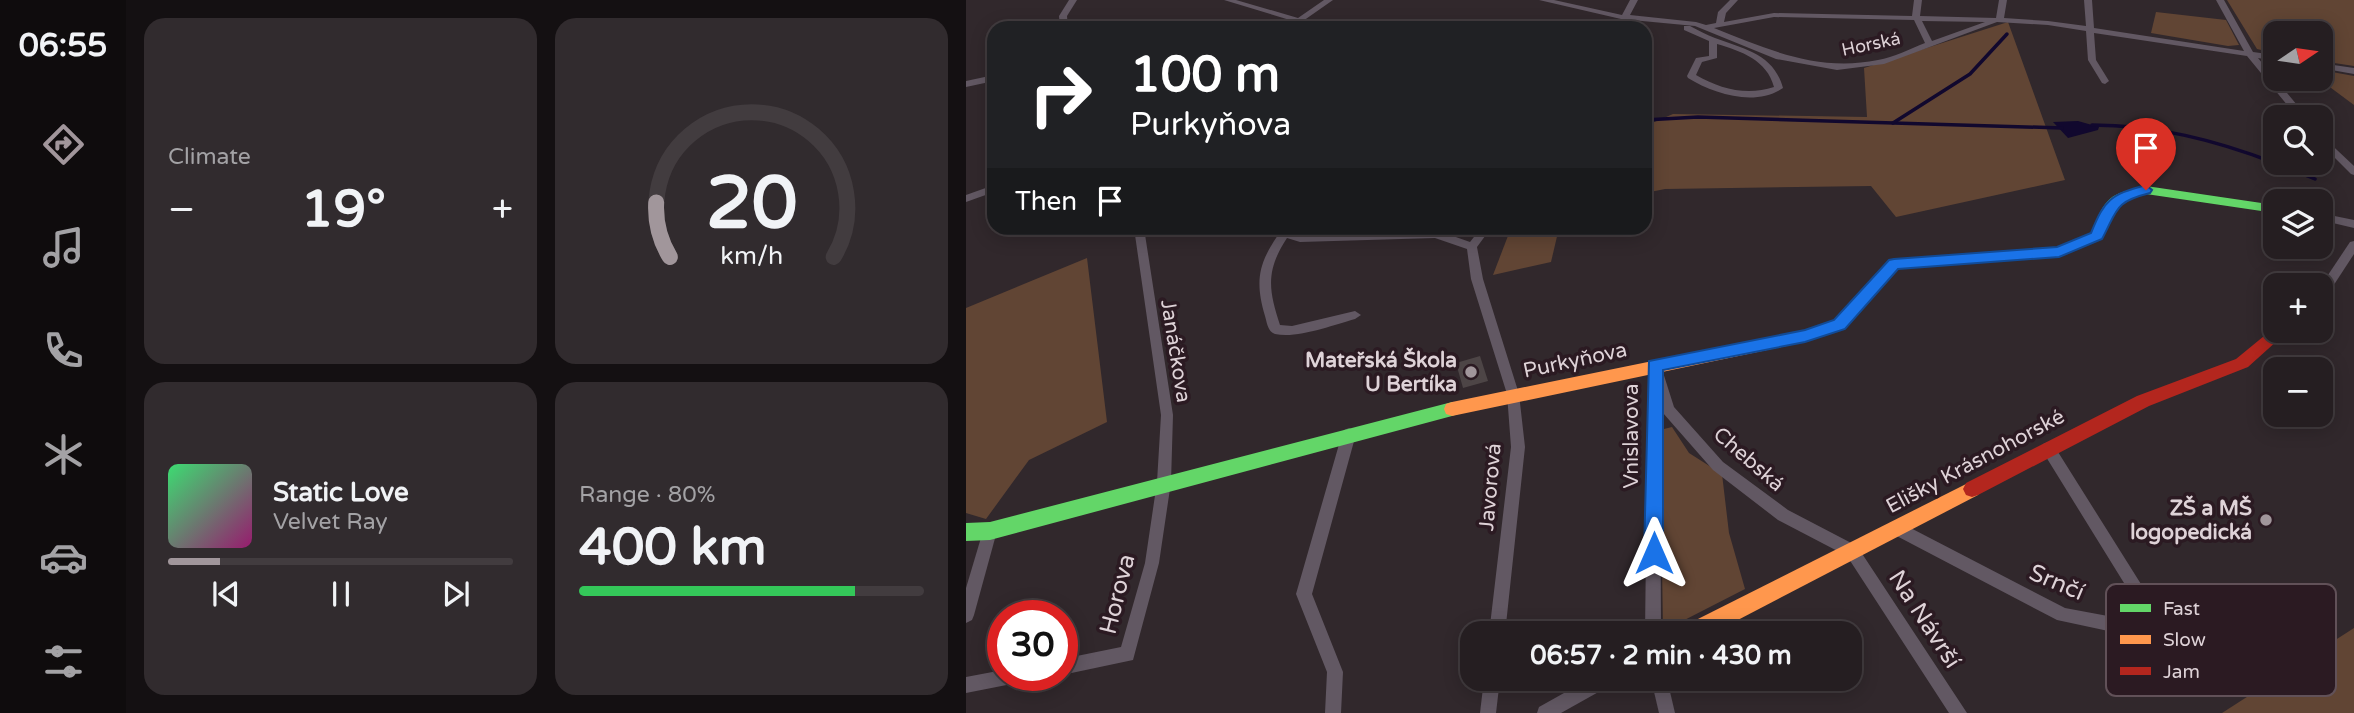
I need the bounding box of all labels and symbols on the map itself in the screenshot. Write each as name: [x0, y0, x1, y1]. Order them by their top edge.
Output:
north arrow: [2263, 21, 2333, 91]
street label: Horská: [1840, 27, 1902, 61]
pin: [2116, 118, 2176, 190]
street label: Janáčkova: [1155, 298, 1196, 404]
street label: Purkyňova: [1521, 337, 1629, 384]
place label: Mateřská Škola U Bertíka: [1305, 347, 1457, 397]
marker: Mateřská Škola U Bertíka: [1463, 364, 1479, 380]
street label: Vnislavova: [1619, 384, 1644, 489]
street label: Elišky Krásnohorské: [1882, 404, 2069, 519]
street label: Chebská: [1708, 422, 1789, 497]
street label: Javorová: [1474, 442, 1507, 532]
place label: ZŠ a MŠ logopedická: [2130, 495, 2252, 545]
marker: ZŠ a MŠ logopedická: [2258, 512, 2274, 528]
position arrow: [1617, 516, 1691, 590]
street label: Horova: [1094, 551, 1141, 637]
street label: Srnčí: [2025, 558, 2089, 607]
street label: Na Návrší: [1882, 565, 1967, 674]
legend: [2106, 584, 2336, 696]
text: Fast: [2163, 598, 2200, 620]
speed limit sign: 30: [987, 600, 1078, 691]
text: Slow: [2163, 629, 2206, 651]
text: Jam: [2163, 661, 2200, 683]

